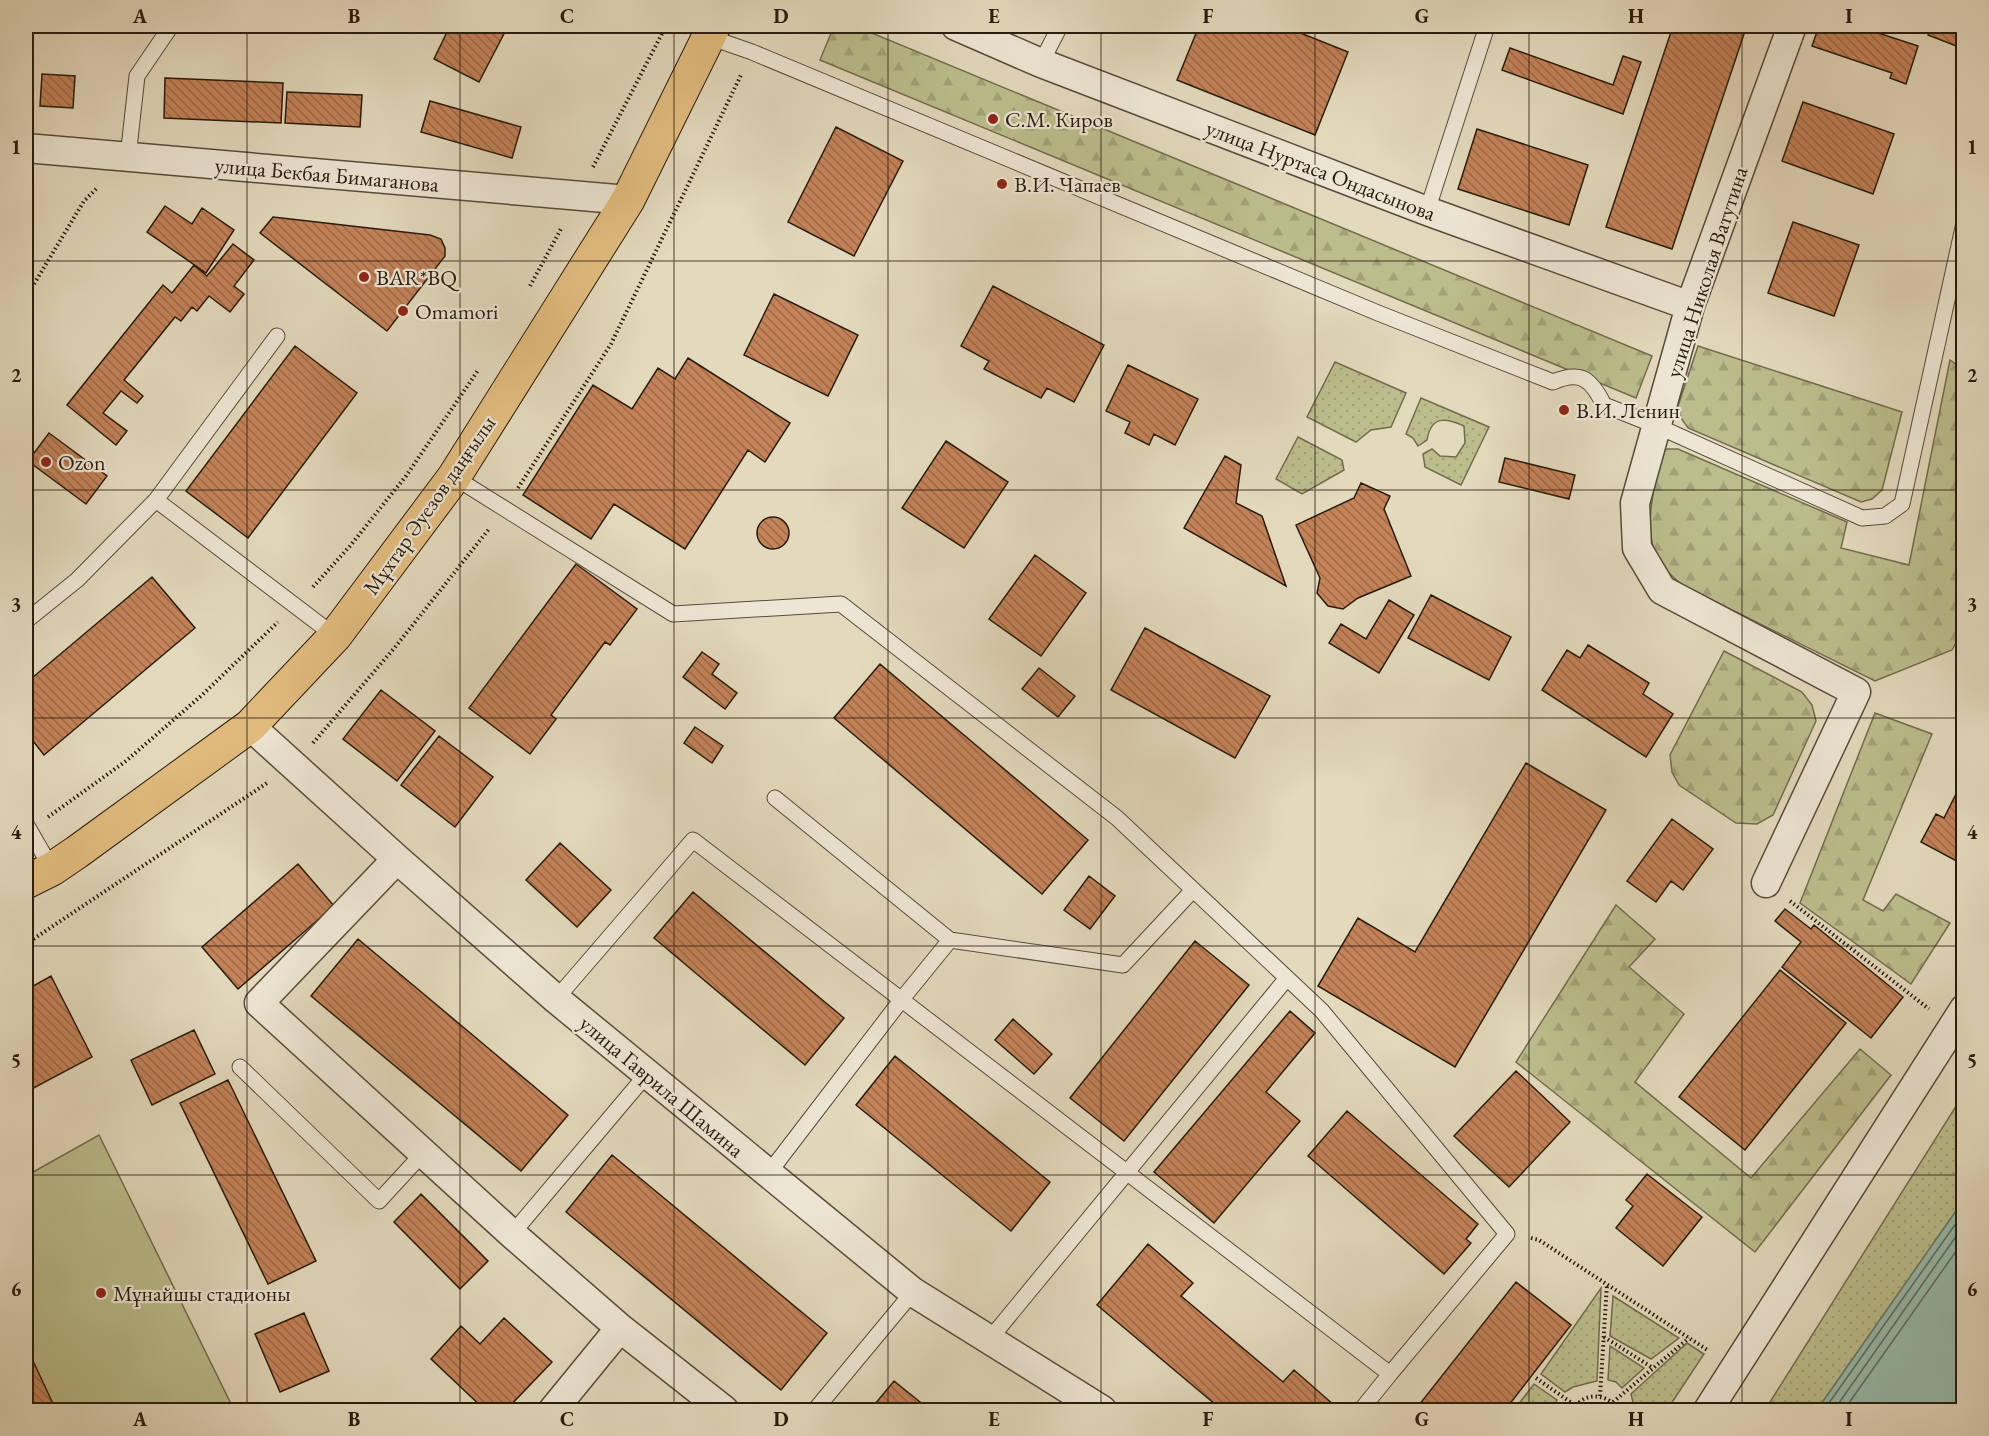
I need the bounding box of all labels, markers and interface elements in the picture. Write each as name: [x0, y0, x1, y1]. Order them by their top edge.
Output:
text: A: [132, 3, 148, 29]
text: B: [348, 3, 360, 29]
text: C: [560, 3, 574, 29]
text: D: [773, 3, 789, 29]
text: E: [988, 3, 1000, 29]
text: F: [1203, 3, 1214, 29]
text: G: [1415, 3, 1429, 29]
text: H: [1628, 3, 1644, 29]
text: I: [1845, 3, 1853, 29]
place label: С.М. Киров: [1005, 105, 1113, 134]
marker: С.М. Киров: [986, 112, 1000, 126]
street label: улица Нуртаса Ондасынова: [1202, 113, 1440, 228]
text: 1: [11, 134, 21, 160]
text: 1: [1967, 134, 1977, 160]
street label: улица Бекбая Бимаганова: [214, 150, 440, 199]
street label: улица Николая Ватутина: [1659, 163, 1754, 381]
place label: В.И. Чапаев: [1014, 170, 1121, 199]
marker: В.И. Чапаев: [995, 177, 1009, 191]
place label: BAR*BQ: [376, 263, 460, 292]
marker: BAR*BQ: [357, 270, 371, 284]
place label: Omamori: [415, 297, 498, 326]
marker: Omamori: [396, 304, 410, 318]
text: 2: [11, 362, 22, 388]
text: 2: [1967, 362, 1978, 388]
place label: В.И. Ленин: [1576, 396, 1680, 425]
marker: В.И. Ленин: [1557, 403, 1571, 417]
street label: Мұхтар Әуезов даңғылы: [357, 410, 502, 601]
place label: Ozon: [58, 448, 106, 477]
marker: Ozon: [39, 455, 53, 469]
text: 3: [11, 591, 21, 617]
text: 3: [1967, 591, 1977, 617]
text: 4: [11, 819, 22, 845]
text: 4: [1967, 819, 1978, 845]
street label: улица Гаврила Шамина: [573, 1009, 750, 1164]
text: 5: [11, 1047, 21, 1073]
text: 5: [1967, 1047, 1977, 1073]
text: 6: [11, 1276, 22, 1302]
text: 6: [1967, 1276, 1978, 1302]
place label: Мұнайшы стадионы: [113, 1279, 291, 1308]
marker: Мұнайшы стадионы: [94, 1286, 108, 1300]
text: A: [132, 1406, 148, 1432]
text: B: [348, 1406, 360, 1432]
text: C: [560, 1406, 574, 1432]
text: D: [773, 1406, 789, 1432]
text: E: [988, 1406, 1000, 1432]
text: F: [1203, 1406, 1214, 1432]
text: G: [1415, 1406, 1429, 1432]
text: H: [1628, 1406, 1644, 1432]
text: I: [1845, 1406, 1853, 1432]

